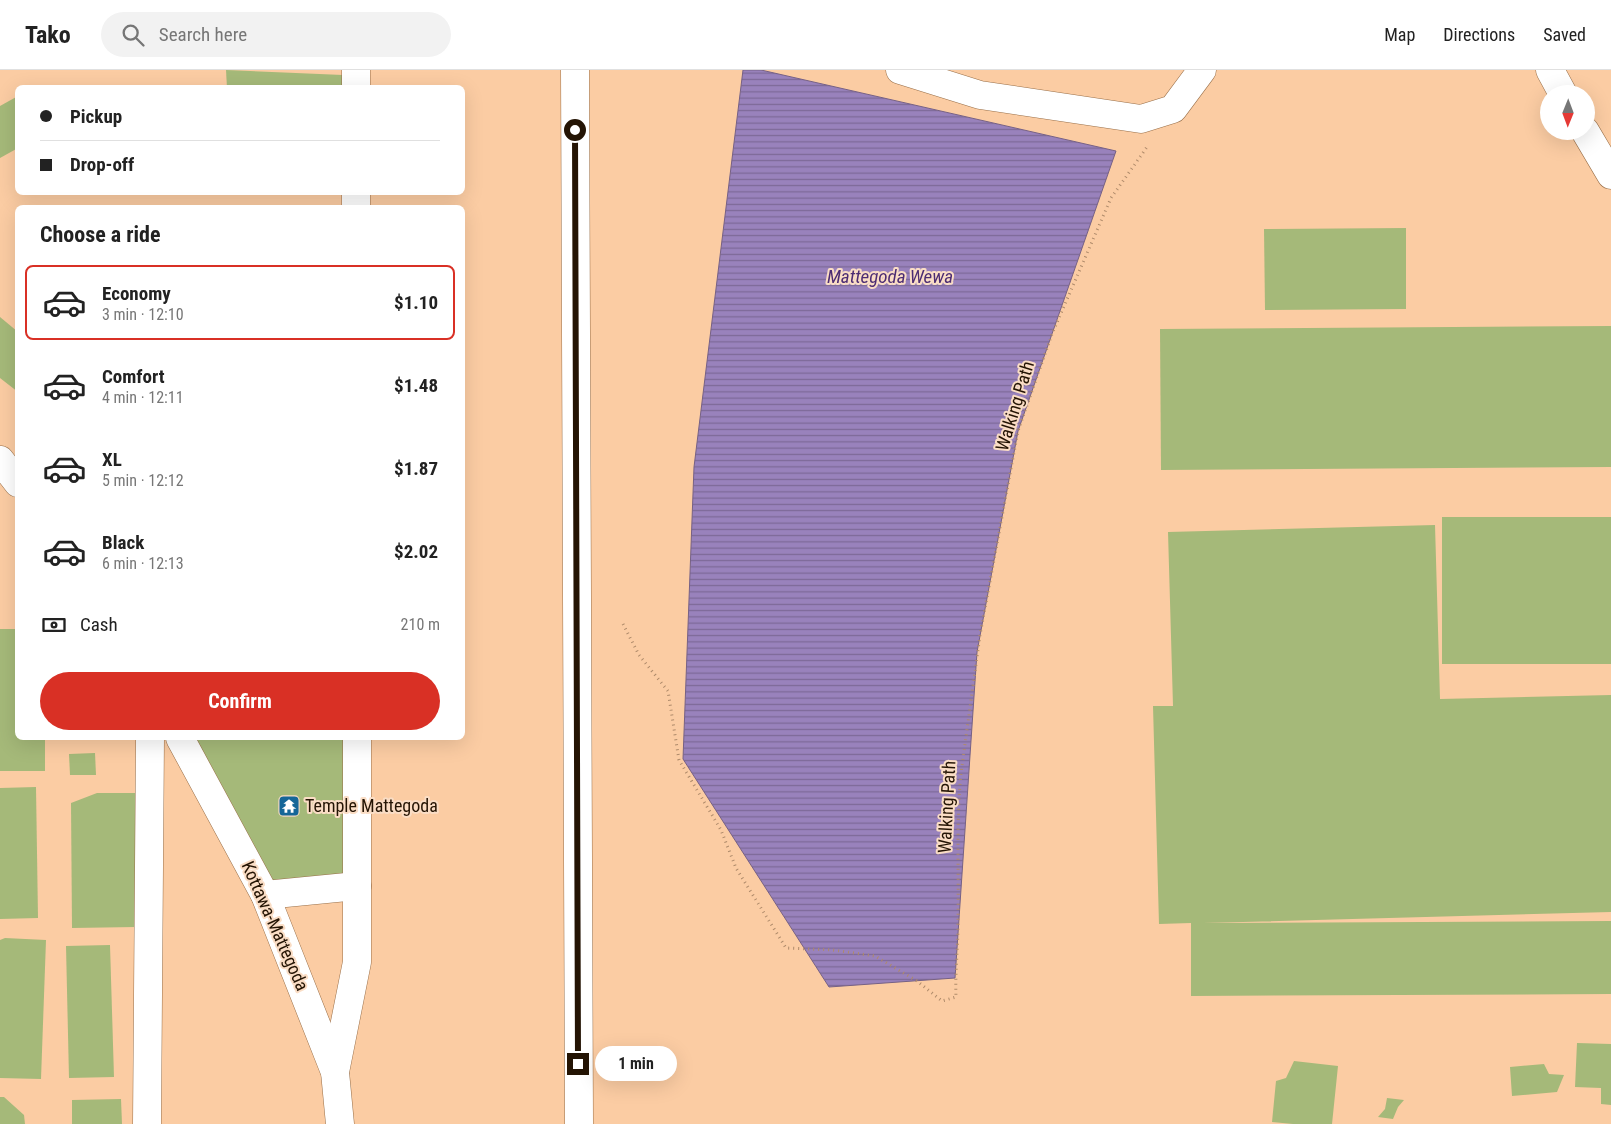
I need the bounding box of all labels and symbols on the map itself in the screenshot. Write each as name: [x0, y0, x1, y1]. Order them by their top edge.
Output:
north arrow: [1540, 85, 1595, 140]
route start: [564, 119, 586, 141]
water label: Mattegoda Wewa: [827, 265, 953, 288]
street label: Walking Path: [991, 358, 1038, 453]
street label: Walking Path: [934, 760, 959, 854]
temple icon: Temple Mattegoda: [277, 794, 301, 818]
place label: Temple Mattegoda: [305, 795, 438, 816]
street label: Kottawa-Mattegoda: [238, 858, 313, 994]
callout: 1 min: [596, 1046, 678, 1082]
route end: [567, 1053, 589, 1075]

